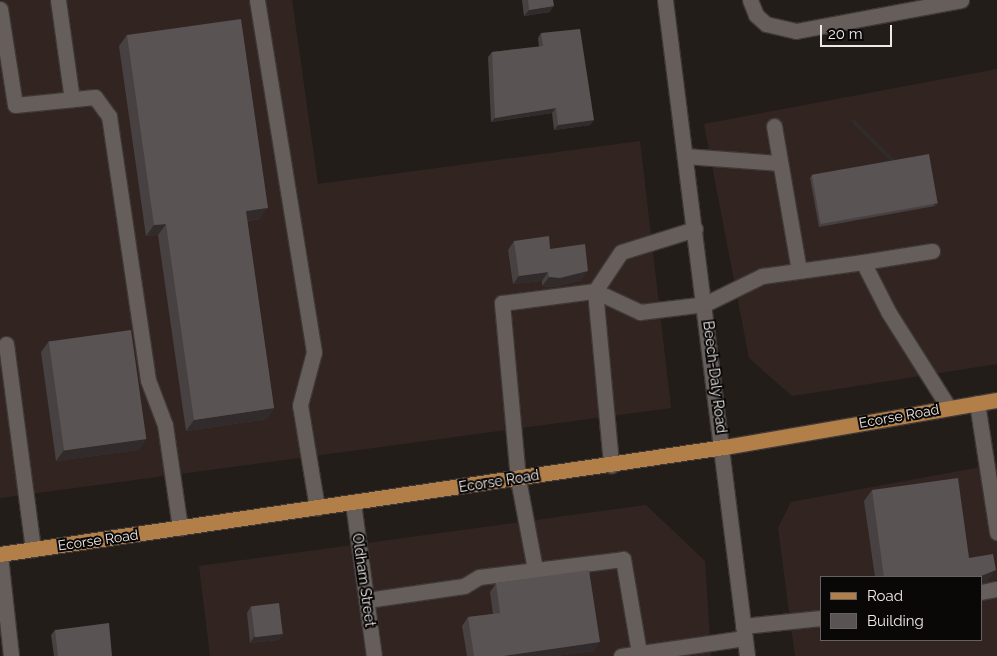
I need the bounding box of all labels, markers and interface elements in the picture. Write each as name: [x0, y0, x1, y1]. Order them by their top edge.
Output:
scale bar: [822, 15, 894, 47]
text: 20 m: [828, 25, 863, 43]
street label: Beech-Daly Road: [700, 320, 730, 434]
street label: Ecorse Road: [858, 401, 940, 431]
street label: Ecorse Road: [458, 466, 540, 496]
street label: Ecorse Road: [57, 526, 139, 554]
street label: Oldham Street: [349, 532, 379, 628]
legend: [820, 576, 982, 641]
text: Road: [867, 587, 903, 605]
text: Building: [867, 612, 924, 630]

